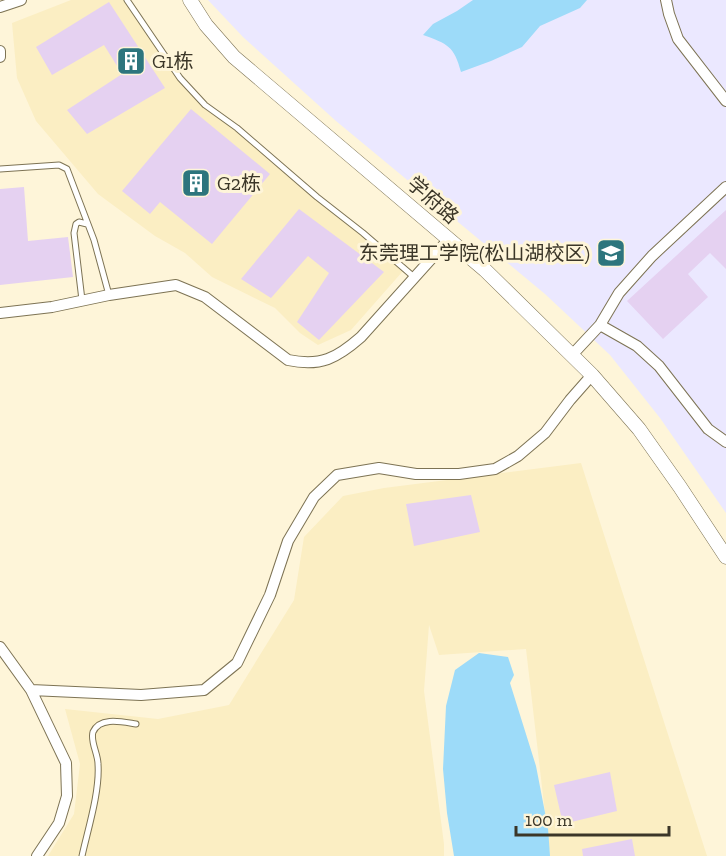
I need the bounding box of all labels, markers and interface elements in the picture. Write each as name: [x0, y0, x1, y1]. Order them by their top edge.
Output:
building icon: G1栋: [115, 45, 147, 77]
place label: G1栋: [152, 49, 194, 73]
building icon: G2栋: [180, 167, 212, 199]
place label: G2栋: [217, 171, 261, 195]
street label: 学府路: [402, 171, 464, 229]
school or university icon: 东莞理工学院(松山湖校区): [595, 237, 627, 269]
place label: 东莞理工学院(松山湖校区): [359, 241, 590, 265]
scale bar: [516, 799, 669, 837]
text: 100 m: [525, 809, 573, 831]

